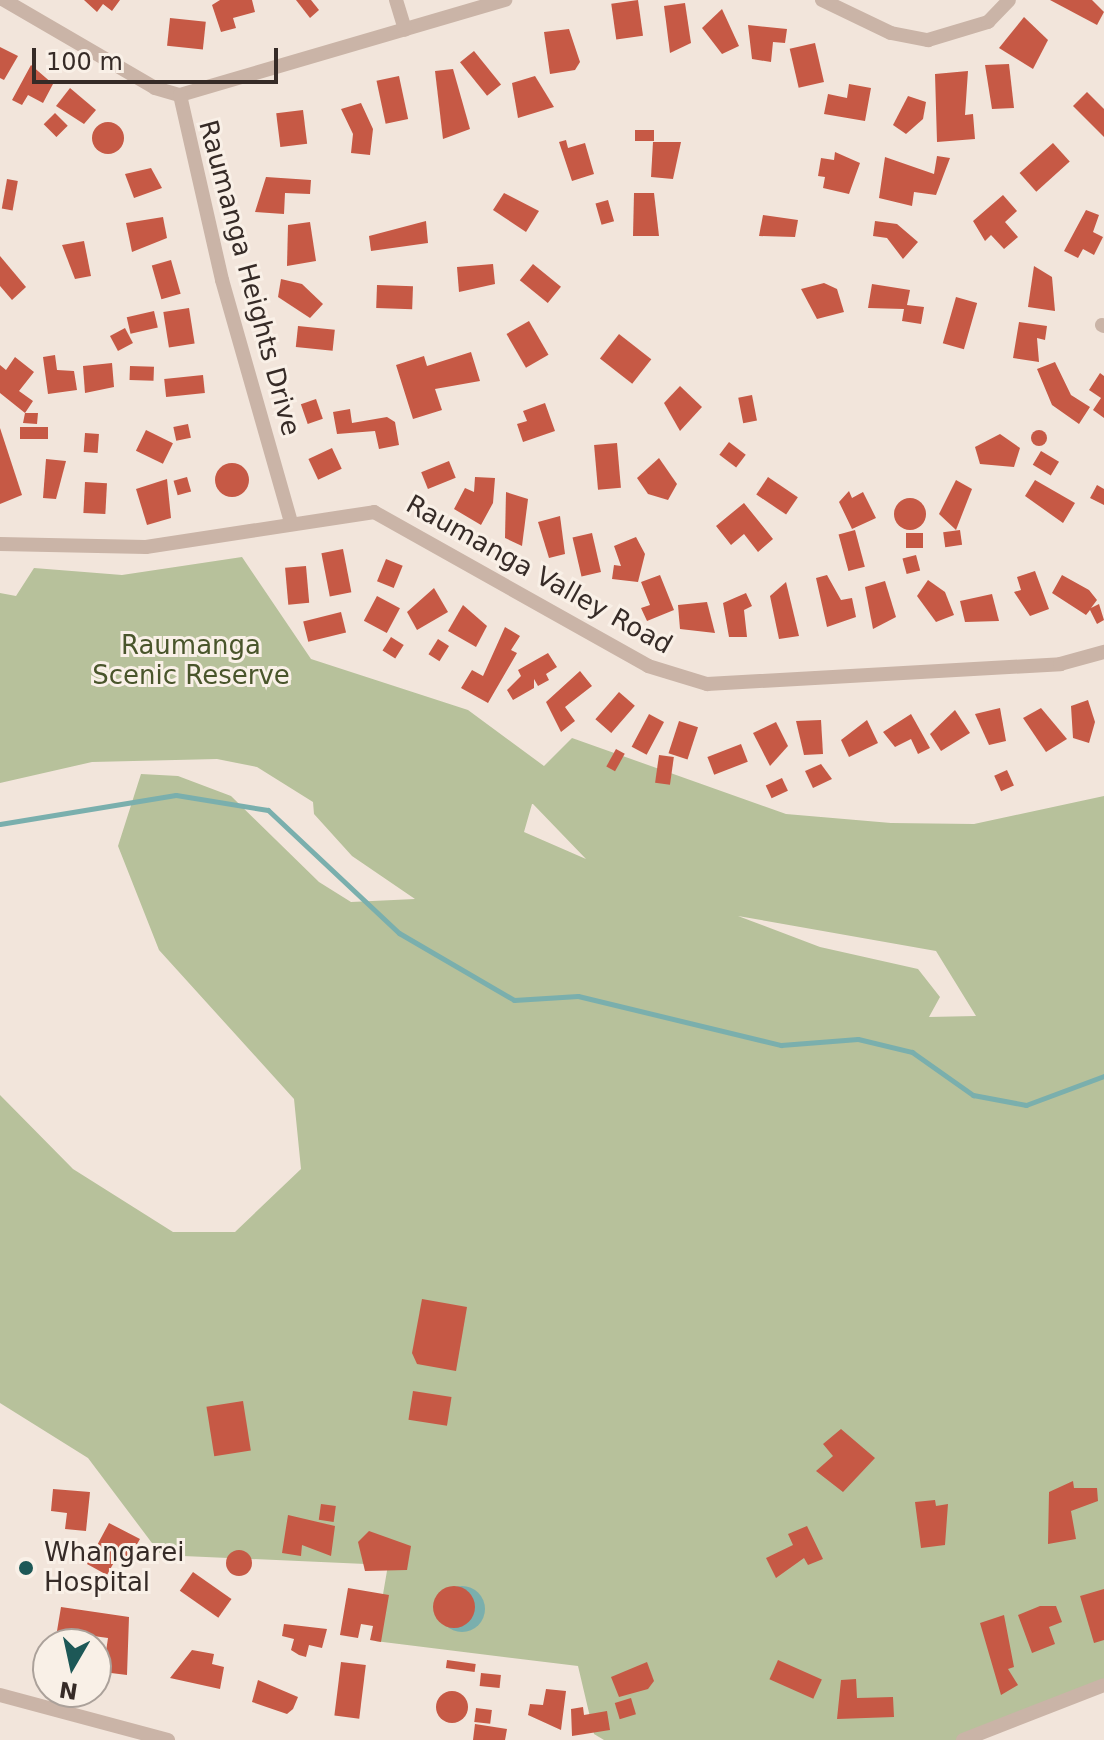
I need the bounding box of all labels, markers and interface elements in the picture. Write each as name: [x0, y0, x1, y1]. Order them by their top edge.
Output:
scale bar: [36, 32, 282, 82]
text: 100 m: [46, 48, 123, 76]
street label: Raumanga Heights Drive: [192, 117, 306, 439]
street label: Raumanga Valley Road: [401, 489, 677, 661]
park label: Raumanga Scenic Reserve: [92, 630, 290, 692]
place label: Whangarei Hospital: [44, 1537, 184, 1598]
marker: Whangarei Hospital: [15, 1557, 37, 1579]
north arrow: [32, 1628, 112, 1708]
text: N: [57, 1676, 80, 1704]

